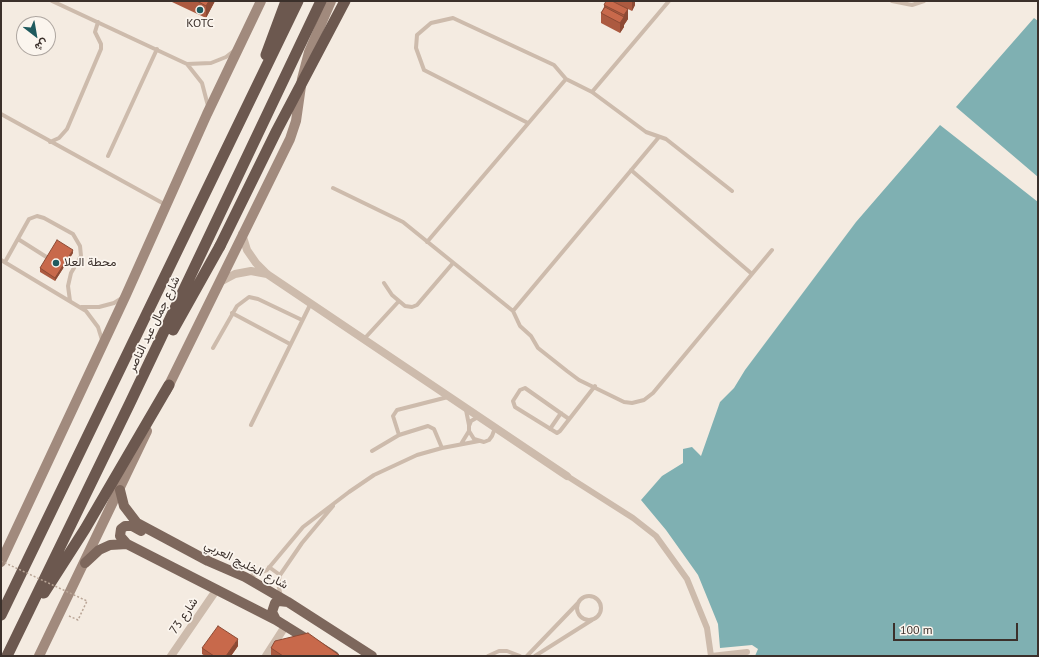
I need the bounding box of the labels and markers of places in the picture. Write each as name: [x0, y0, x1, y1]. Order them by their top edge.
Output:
marker: KOTC: [195, 5, 205, 15]
place label: KOTC: [186, 17, 214, 31]
place label: محطة العلا: [64, 256, 116, 270]
marker: محطة العلا: [51, 258, 61, 268]

